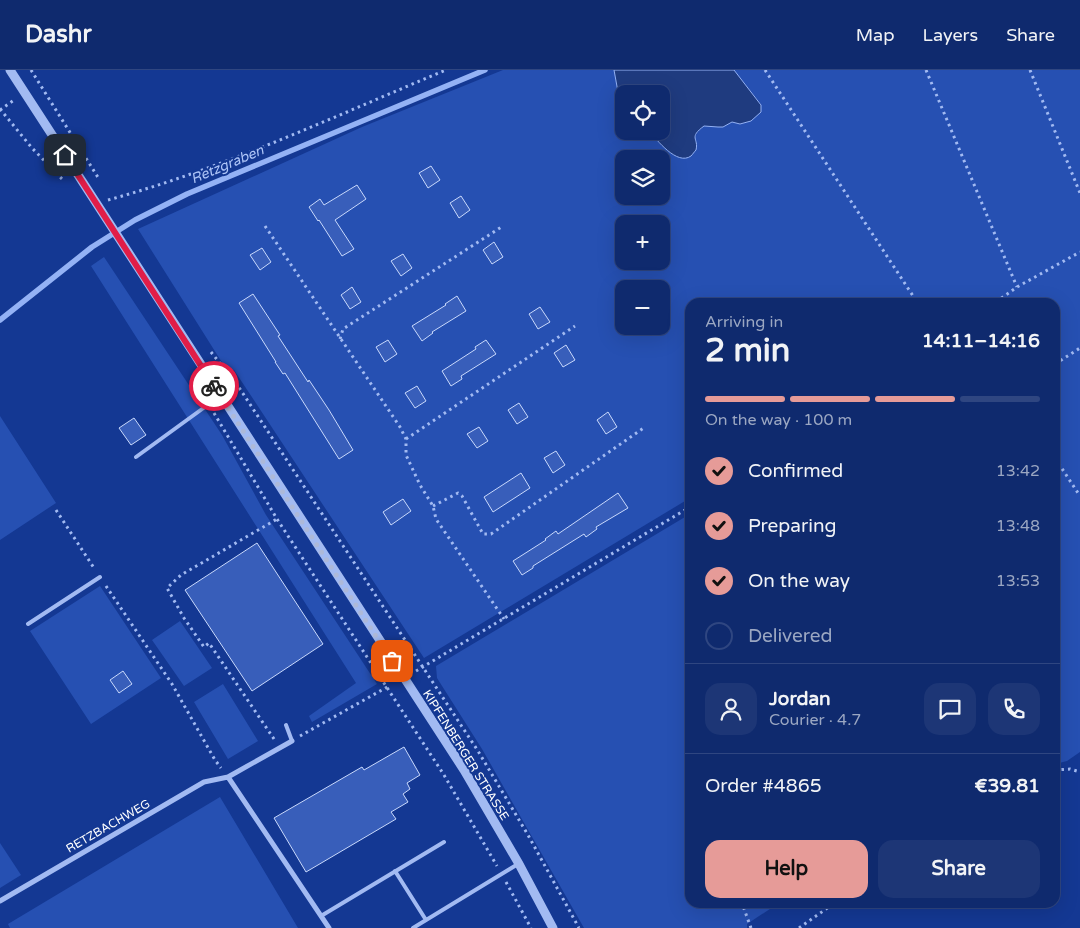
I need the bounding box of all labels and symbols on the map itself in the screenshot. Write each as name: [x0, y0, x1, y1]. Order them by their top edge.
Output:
pin: [44, 134, 86, 176]
water label: Retzgraben: [188, 141, 267, 187]
courier: [189, 361, 239, 411]
pin: [371, 640, 413, 682]
street label: KIPFENBERGER STRASSE: [420, 687, 512, 823]
street label: RETZBACHWEG: [64, 796, 152, 856]

